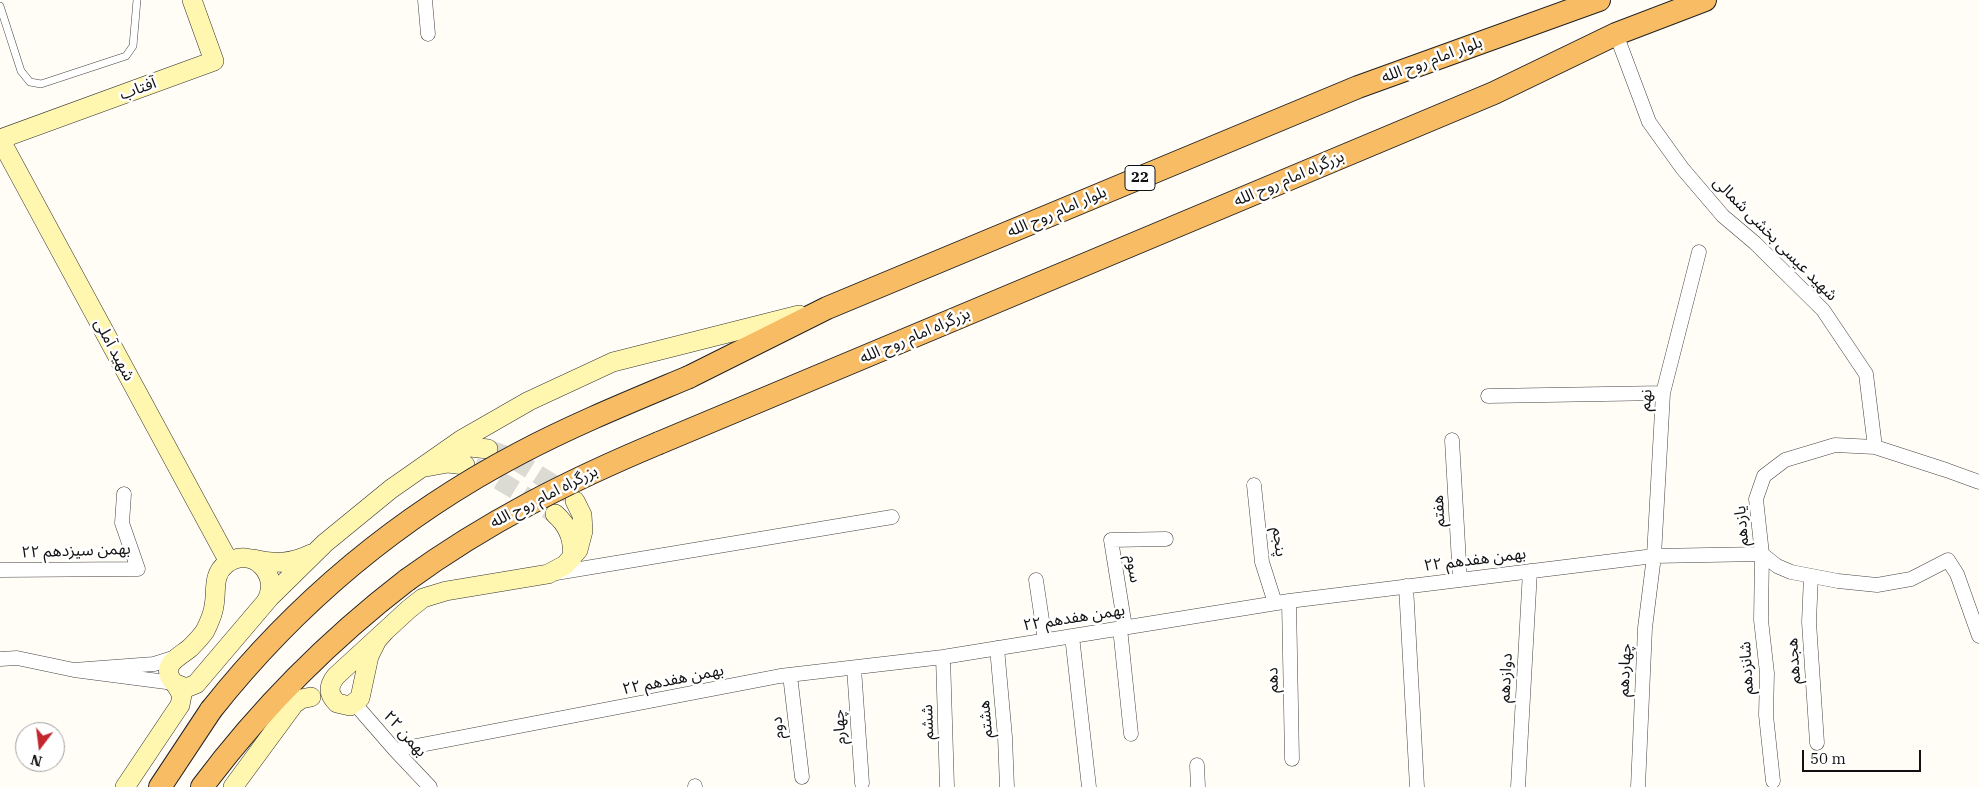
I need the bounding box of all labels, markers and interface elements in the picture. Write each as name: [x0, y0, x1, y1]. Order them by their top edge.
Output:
street label: بلوار امام روح الله: [1379, 33, 1485, 87]
street label: آفتاب: [117, 74, 159, 104]
street label: بزرگراه امام روح الله: [1231, 147, 1347, 211]
road number: 22: [1125, 166, 1155, 190]
street label: شهید عیسی بخشی شمالی: [1709, 173, 1841, 305]
street label: بلوار امام روح الله: [1005, 182, 1109, 242]
street label: بزرگراه امام روح الله: [857, 304, 973, 368]
street label: شهید آملی: [90, 316, 138, 384]
street label: نهم: [1635, 388, 1657, 412]
street label: بزرگراه امام روح الله: [487, 462, 601, 532]
street label: هفتم: [1429, 494, 1449, 528]
street label: یازدهم: [1731, 505, 1753, 547]
street label: پنجم: [1268, 526, 1290, 558]
street label: ۲۲ بهمن سیزدهم: [21, 539, 131, 563]
street label: ۲۲ بهمن هفدهم: [1423, 544, 1527, 576]
street label: سوم: [1121, 554, 1145, 584]
street label: ۲۲ بهمن هفدهم: [1022, 600, 1126, 636]
street label: هجدهم: [1783, 637, 1805, 685]
street label: شانزدهم: [1736, 641, 1758, 695]
street label: چهاردهم: [1614, 643, 1636, 697]
street label: دوازدهم: [1495, 653, 1517, 703]
street label: ۲۲ بهمن هفدهم: [621, 661, 725, 699]
street label: دهم: [1263, 667, 1283, 693]
street label: هشتم: [975, 699, 997, 739]
street label: ششم: [918, 704, 938, 740]
street label: ۲۲ بهمن: [379, 707, 431, 761]
street label: چهارم: [829, 709, 851, 745]
street label: دوم: [767, 716, 789, 740]
north arrow: [15, 722, 65, 772]
scale bar: [1804, 740, 1923, 772]
text: 50 m: [1810, 749, 1846, 768]
text: N: [29, 750, 44, 771]

